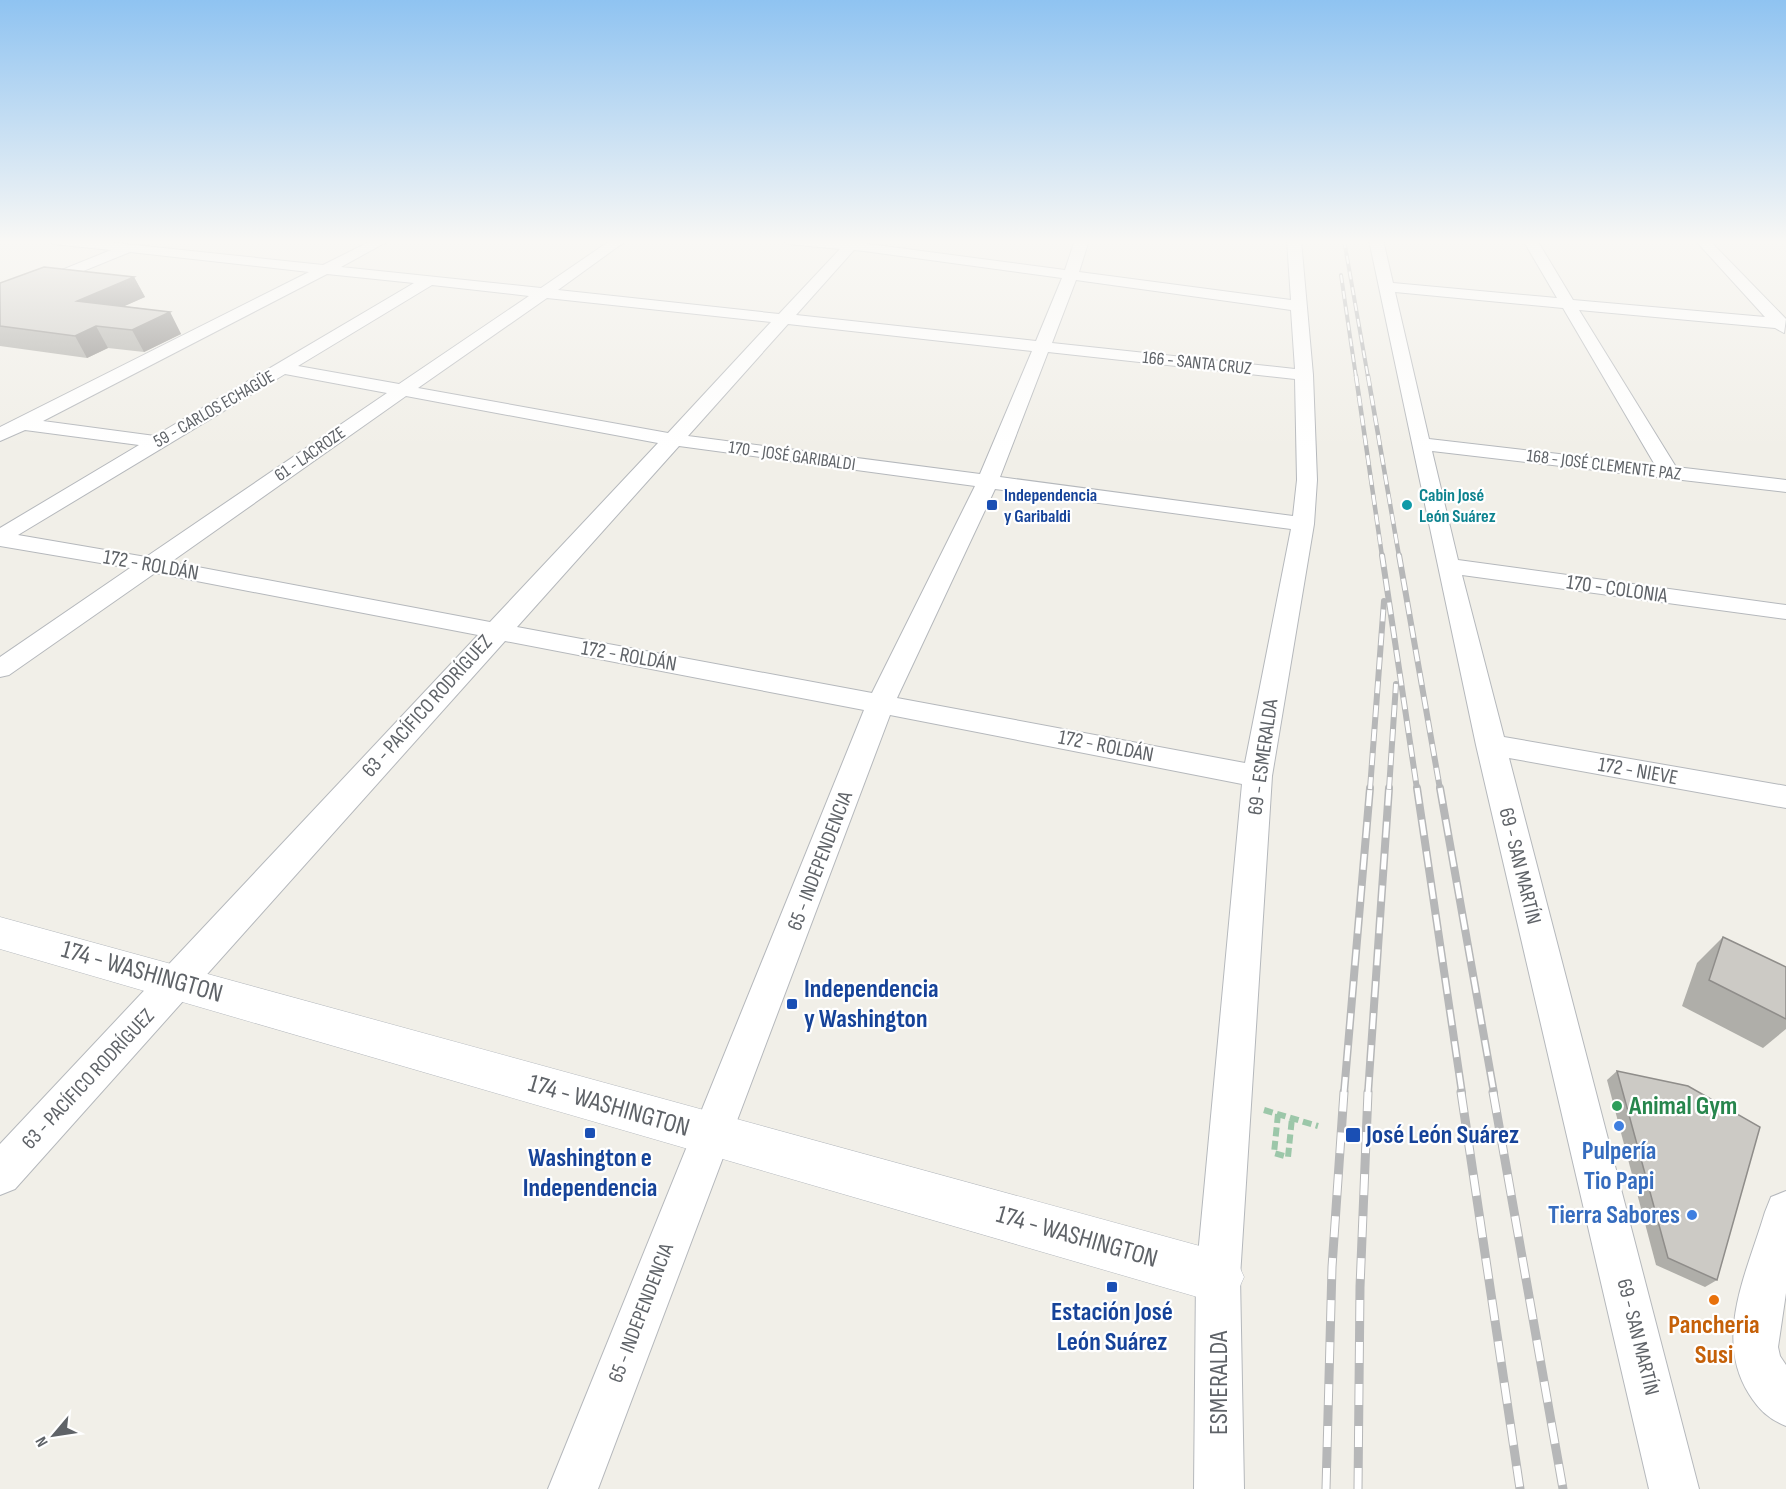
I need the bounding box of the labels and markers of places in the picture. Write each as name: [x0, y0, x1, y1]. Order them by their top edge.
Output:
place label: Independencia y Garibaldi: [1004, 485, 1097, 527]
place label: Cabin José León Suárez: [1419, 485, 1496, 527]
marker: Independencia y Garibaldi: [985, 498, 999, 512]
marker: Cabin José León Suárez: [1400, 498, 1414, 512]
place label: Independencia y Washington: [804, 974, 939, 1035]
marker: Independencia y Washington: [785, 997, 799, 1011]
place label: Animal Gym: [1628, 1091, 1737, 1122]
marker: Animal Gym: [1610, 1099, 1624, 1113]
marker: Pulpería Tio Papi: [1612, 1119, 1626, 1133]
place label: José León Suárez: [1365, 1120, 1519, 1151]
marker: Washington e Independencia: [583, 1126, 597, 1140]
marker: José León Suárez: [1344, 1126, 1362, 1144]
place label: Pulpería Tio Papi: [1582, 1136, 1656, 1197]
place label: Washington e Independencia: [523, 1143, 657, 1204]
place label: Tierra Sabores: [1548, 1200, 1680, 1231]
marker: Tierra Sabores: [1685, 1208, 1699, 1222]
marker: Estación José León Suárez: [1105, 1280, 1119, 1294]
marker: Pancheria Susi: [1707, 1293, 1721, 1307]
place label: Estación José León Suárez: [1051, 1297, 1173, 1358]
place label: Pancheria Susi: [1668, 1310, 1760, 1371]

